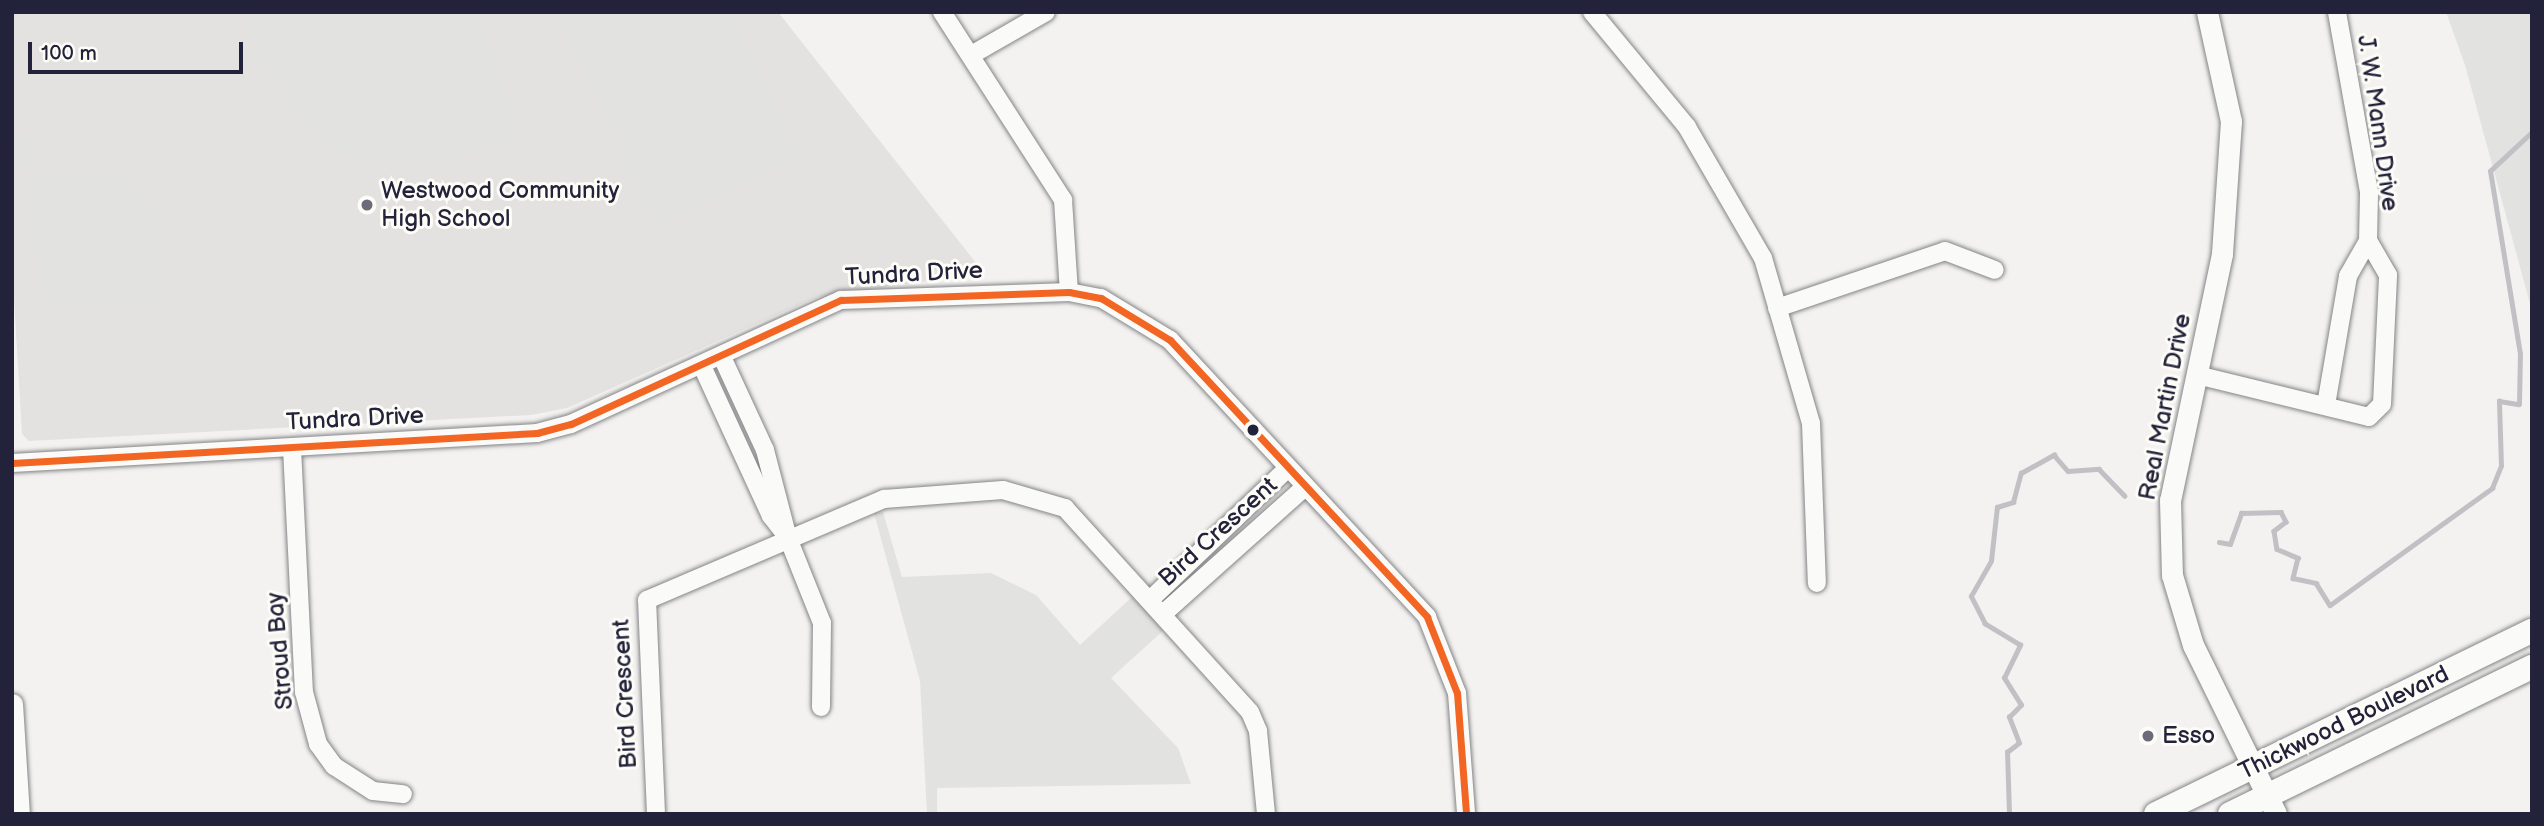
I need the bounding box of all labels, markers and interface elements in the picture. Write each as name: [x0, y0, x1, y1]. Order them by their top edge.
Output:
scale bar: [32, 28, 247, 72]
street label: J. W. Mann Drive: [2351, 33, 2405, 213]
text: 100 m: [41, 41, 97, 66]
place label: Westwood Community High School: [381, 177, 619, 233]
marker: Westwood Community High School: [359, 197, 375, 213]
street label: Tundra Drive: [844, 256, 984, 292]
street label: Real Martin Drive: [2133, 311, 2197, 503]
street label: Tundra Drive: [285, 401, 425, 437]
unlabelled marker: [1246, 423, 1260, 437]
street label: Bird Crescent: [1153, 471, 1283, 593]
street label: Stroud Bay: [261, 591, 299, 711]
street label: Bird Crescent: [607, 618, 643, 770]
street label: Thickwood Boulevard: [2234, 660, 2454, 786]
place label: Esso: [2162, 722, 2215, 750]
marker: Esso: [2140, 728, 2156, 744]

